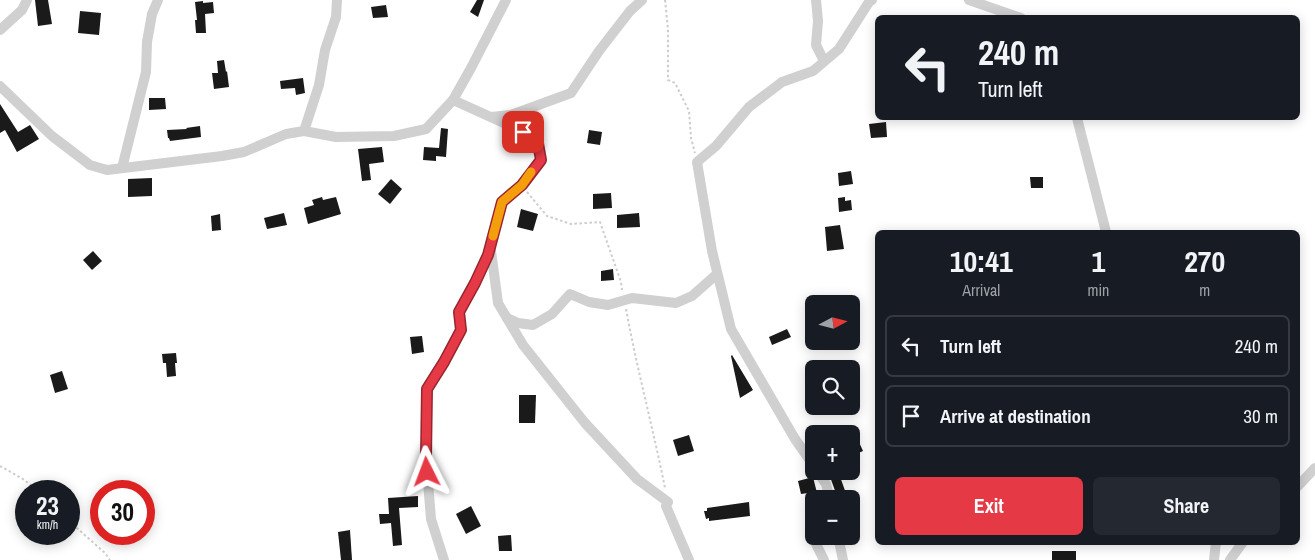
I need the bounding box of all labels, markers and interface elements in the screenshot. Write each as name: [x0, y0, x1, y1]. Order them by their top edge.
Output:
text: 240 m: [978, 29, 1059, 76]
icon: left: [895, 35, 960, 100]
text: Turn left: [978, 74, 1043, 104]
pin: [502, 111, 544, 153]
icon: arrive: [509, 118, 537, 146]
text: 10:41: [950, 241, 1013, 281]
text: 1: [1092, 241, 1105, 281]
text: 270: [1184, 241, 1225, 281]
text: Arrival: [962, 279, 1000, 301]
text: min: [1087, 279, 1109, 301]
text: m: [1199, 279, 1210, 301]
north arrow: [805, 295, 860, 350]
map controls: [805, 295, 860, 545]
icon: left: [897, 332, 925, 360]
text: Turn left: [940, 333, 1001, 359]
text: 240 m: [1235, 333, 1278, 359]
button: search: [805, 360, 860, 415]
icon: arrive: [897, 402, 925, 430]
text: Arrive at destination: [940, 403, 1091, 429]
text: 30 m: [1243, 403, 1278, 429]
button: +: [805, 425, 860, 480]
position arrow: [400, 445, 452, 497]
button: Exit: [895, 477, 1083, 535]
button: Share: [1093, 477, 1280, 535]
speed limit sign: 30: [90, 480, 155, 545]
text: 23: [36, 489, 59, 523]
button: −: [805, 490, 860, 545]
text: km/h: [37, 517, 58, 533]

